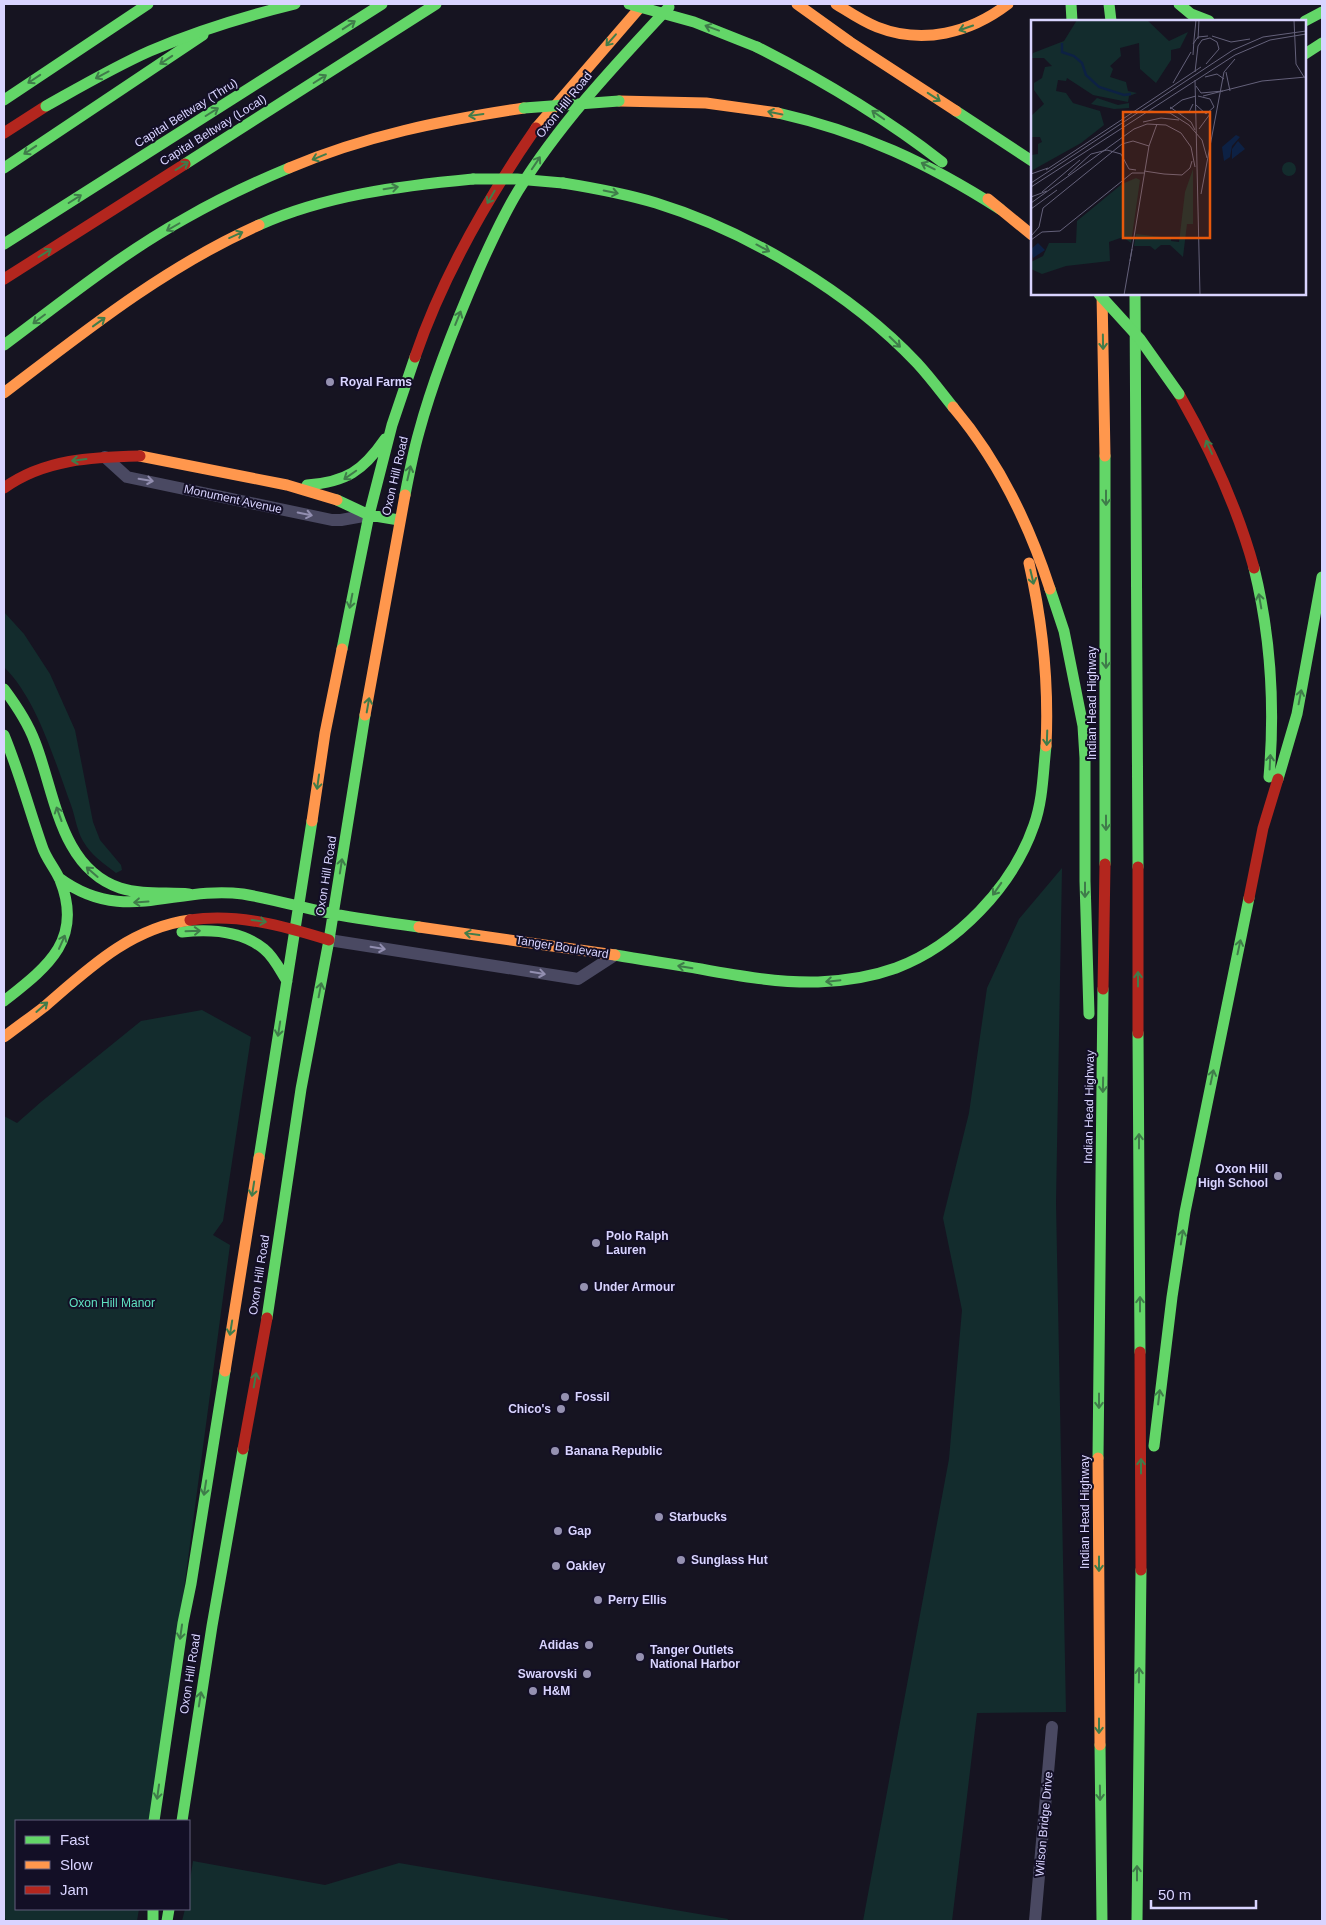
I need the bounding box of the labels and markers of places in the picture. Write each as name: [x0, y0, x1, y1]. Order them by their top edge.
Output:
place label: Royal Farms: [340, 375, 412, 389]
marker: Royal Farms: [324, 376, 336, 388]
place label: Oxon Hill High School: [1198, 1162, 1268, 1190]
marker: Oxon Hill High School: [1272, 1170, 1284, 1182]
place label: Polo Ralph Lauren: [606, 1229, 669, 1257]
marker: Polo Ralph Lauren: [590, 1237, 602, 1249]
place label: Under Armour: [594, 1280, 675, 1294]
marker: Under Armour: [578, 1281, 590, 1293]
place label: Fossil: [575, 1390, 610, 1404]
marker: Fossil: [559, 1391, 571, 1403]
place label: Chico's: [508, 1402, 551, 1416]
marker: Chico's: [555, 1403, 567, 1415]
place label: Banana Republic: [565, 1444, 663, 1458]
marker: Banana Republic: [549, 1445, 561, 1457]
place label: Starbucks: [669, 1510, 727, 1524]
marker: Starbucks: [653, 1511, 665, 1523]
place label: Gap: [568, 1524, 591, 1538]
marker: Gap: [552, 1525, 564, 1537]
place label: Sunglass Hut: [691, 1553, 768, 1567]
marker: Sunglass Hut: [675, 1554, 687, 1566]
place label: Oakley: [566, 1559, 606, 1573]
marker: Oakley: [550, 1560, 562, 1572]
place label: Perry Ellis: [608, 1593, 667, 1607]
marker: Perry Ellis: [592, 1594, 604, 1606]
place label: Adidas: [539, 1638, 579, 1652]
marker: Adidas: [583, 1639, 595, 1651]
place label: Tanger Outlets National Harbor: [650, 1643, 740, 1671]
marker: Tanger Outlets National Harbor: [634, 1651, 646, 1663]
place label: Swarovski: [518, 1667, 577, 1681]
marker: Swarovski: [581, 1668, 593, 1680]
place label: H&M: [543, 1684, 570, 1698]
marker: H&M: [527, 1685, 539, 1697]

